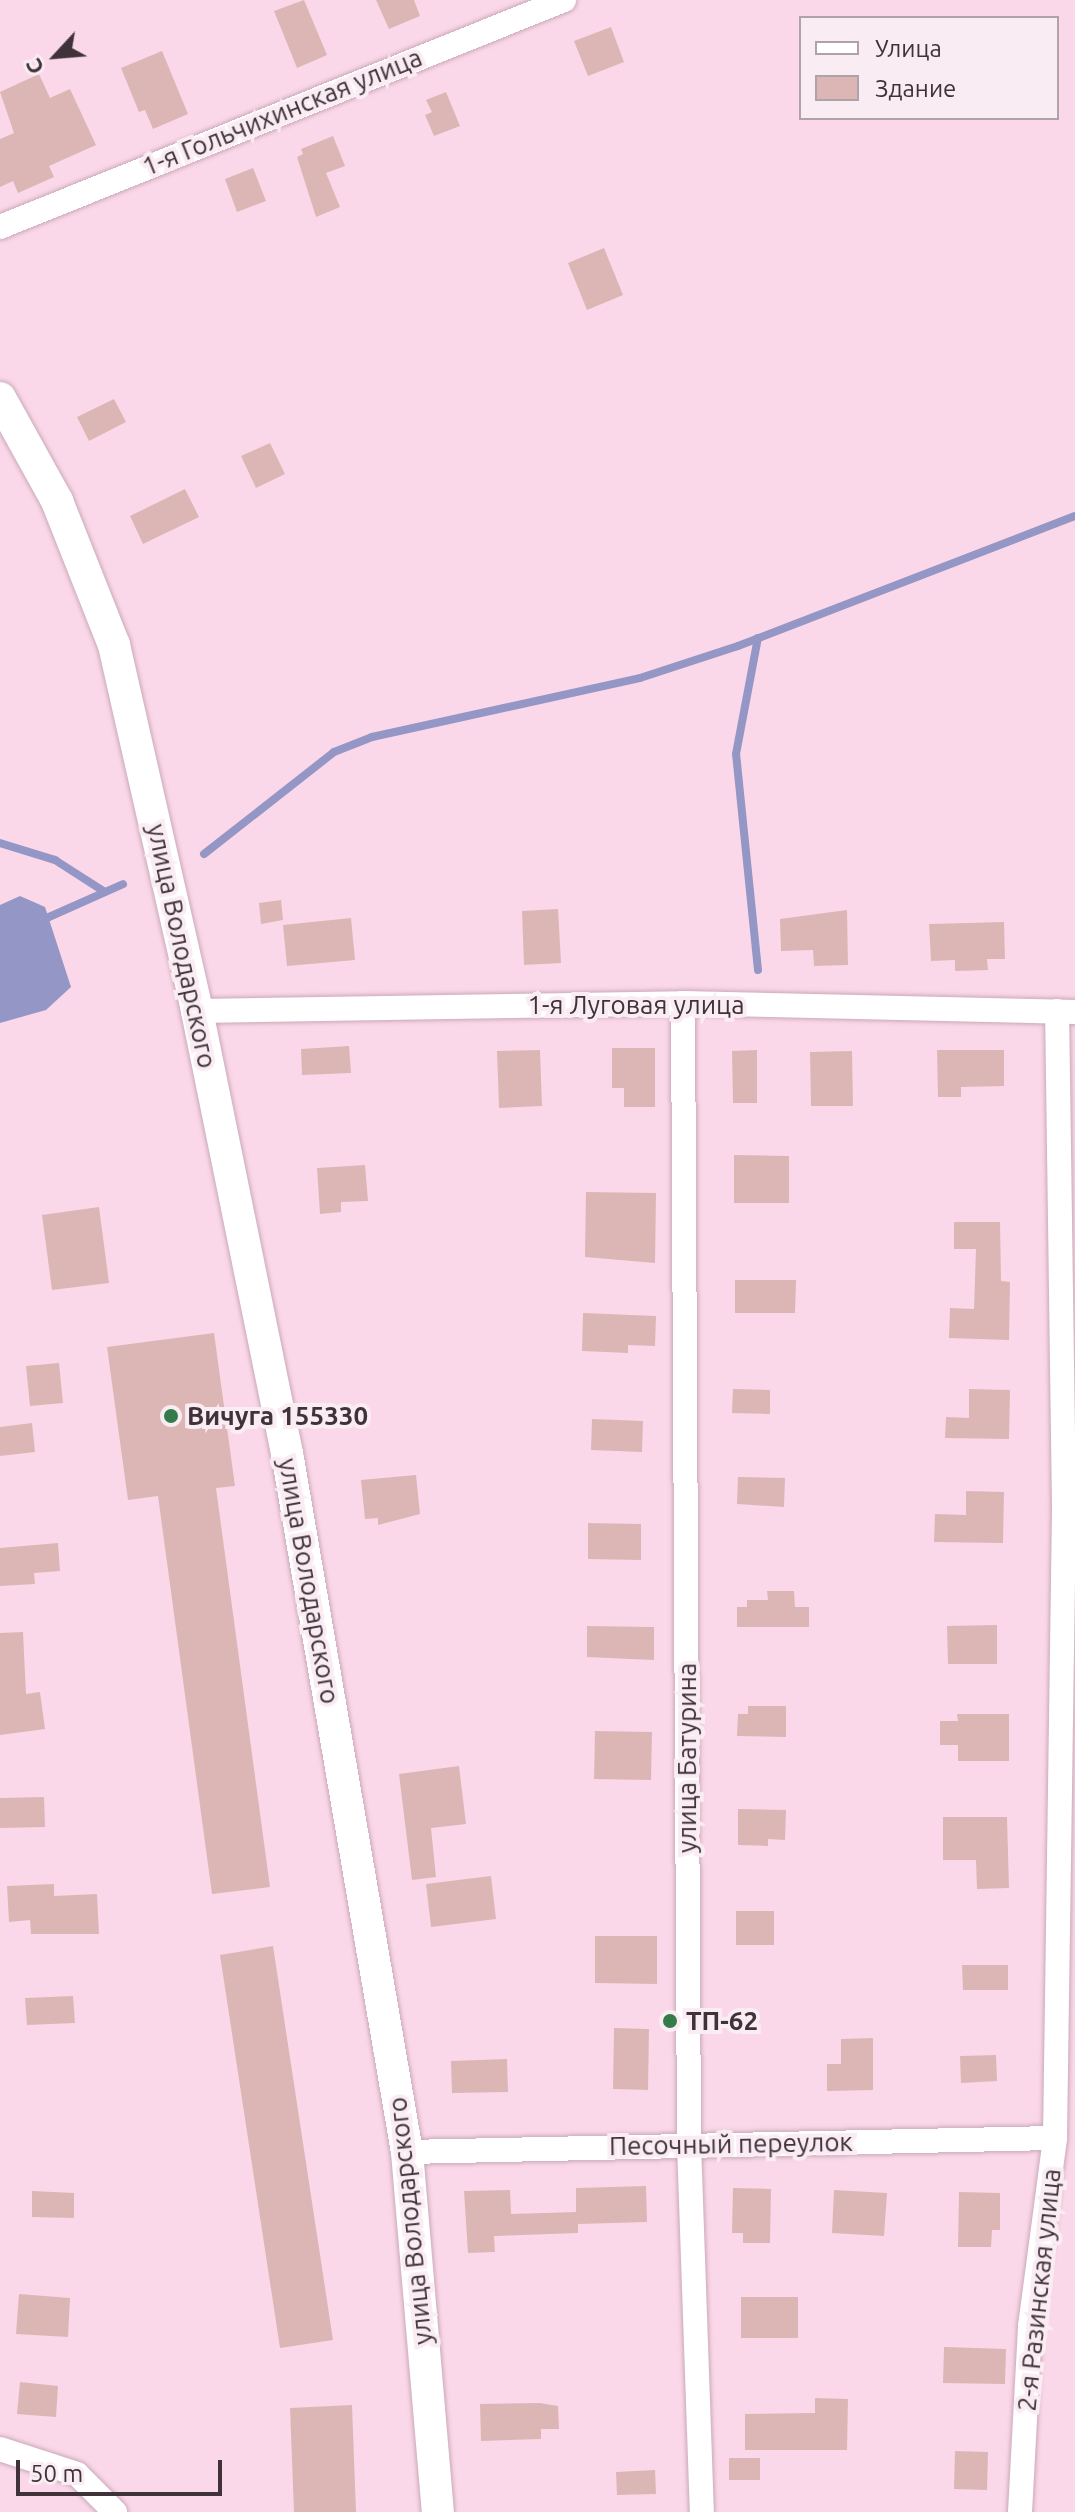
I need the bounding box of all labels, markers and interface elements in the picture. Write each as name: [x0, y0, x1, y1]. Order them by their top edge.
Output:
north arrow: [16, 16, 96, 96]
legend: [799, 16, 1059, 120]
text: Улица: [875, 35, 942, 62]
street label: 1-я Гольчихинская улица: [138, 42, 426, 182]
text: С: [20, 55, 48, 79]
text: Здание: [875, 75, 956, 102]
street label: улица Володарского: [141, 821, 223, 1071]
street label: 1-я Луговая улица: [527, 989, 745, 1021]
place label: Вичуга 155330: [187, 1400, 368, 1432]
marker: Вичуга 155330: [162, 1407, 180, 1425]
street label: улица Володарского: [272, 1456, 346, 1706]
street label: улица Батурина: [671, 1663, 703, 1853]
place label: ТП-62: [686, 2005, 758, 2037]
marker: ТП-62: [661, 2012, 679, 2030]
street label: улица Володарского: [381, 2096, 439, 2346]
street label: Песочный переулок: [609, 2126, 853, 2162]
street label: 2-я Разинская улица: [1011, 2167, 1067, 2413]
scale bar: [20, 2444, 226, 2494]
text: 50 m: [30, 2460, 83, 2487]

